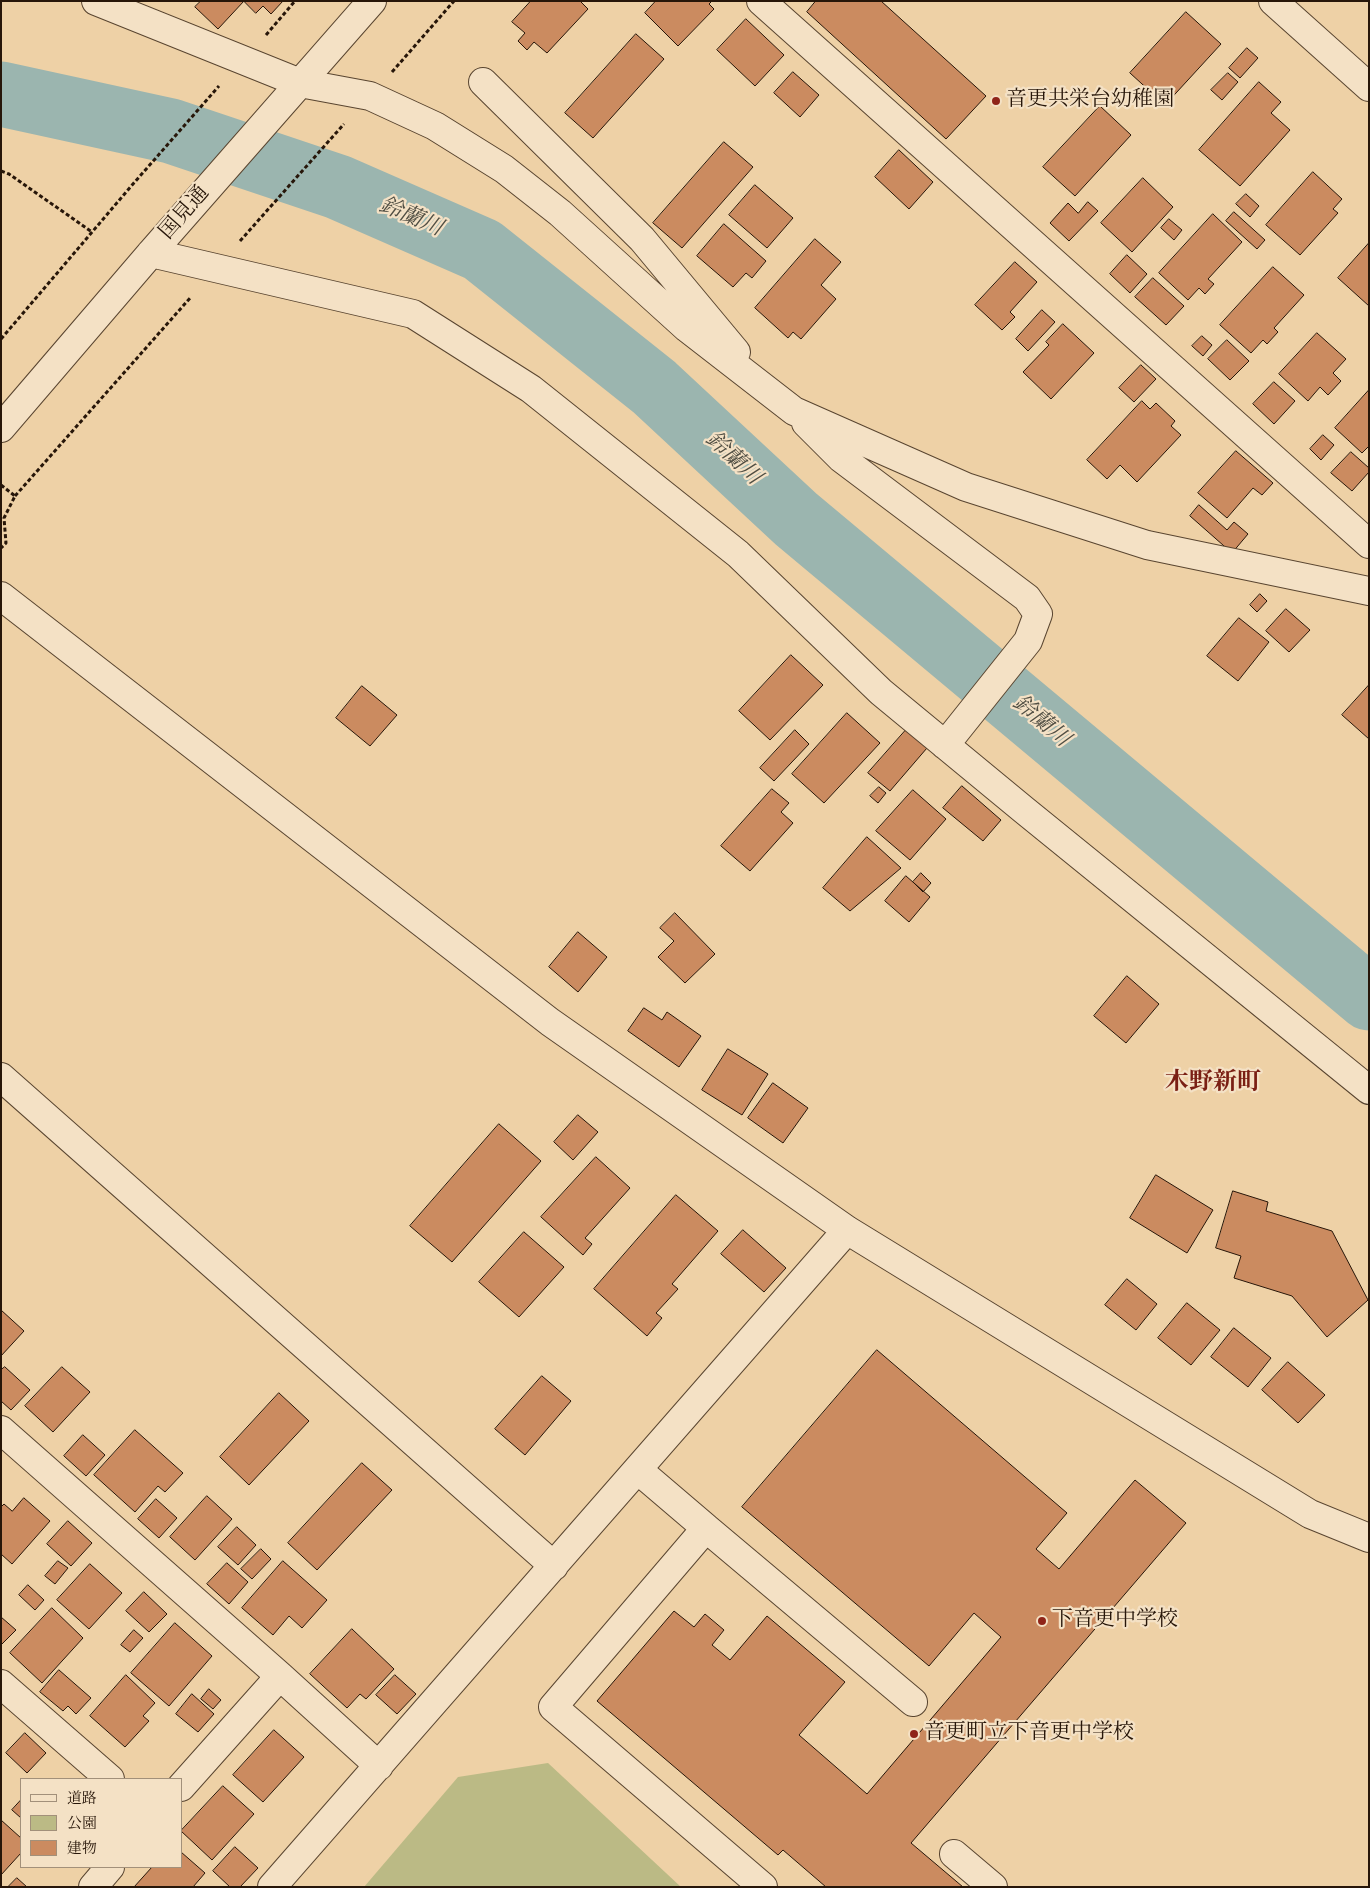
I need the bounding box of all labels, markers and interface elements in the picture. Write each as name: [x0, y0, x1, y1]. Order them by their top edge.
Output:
place label: 音更共栄台幼稚園: [1006, 88, 1174, 114]
marker: 音更共栄台幼稚園: [990, 95, 1002, 107]
street label: 国見通: [156, 182, 216, 246]
water label: 鈴蘭川: [374, 194, 446, 244]
water label: 鈴蘭川: [699, 428, 765, 492]
water label: 鈴蘭川: [1006, 692, 1074, 754]
district label: 木野新町: [1165, 1071, 1261, 1099]
place label: 下音更中学校: [1052, 1608, 1178, 1634]
marker: 下音更中学校: [1036, 1615, 1048, 1627]
place label: 音更町立下音更中学校: [924, 1721, 1134, 1747]
marker: 音更町立下音更中学校: [908, 1728, 920, 1740]
legend: [20, 1778, 182, 1868]
text: 道路: [67, 1789, 97, 1810]
text: 公園: [67, 1814, 97, 1835]
text: 建物: [67, 1839, 97, 1860]

